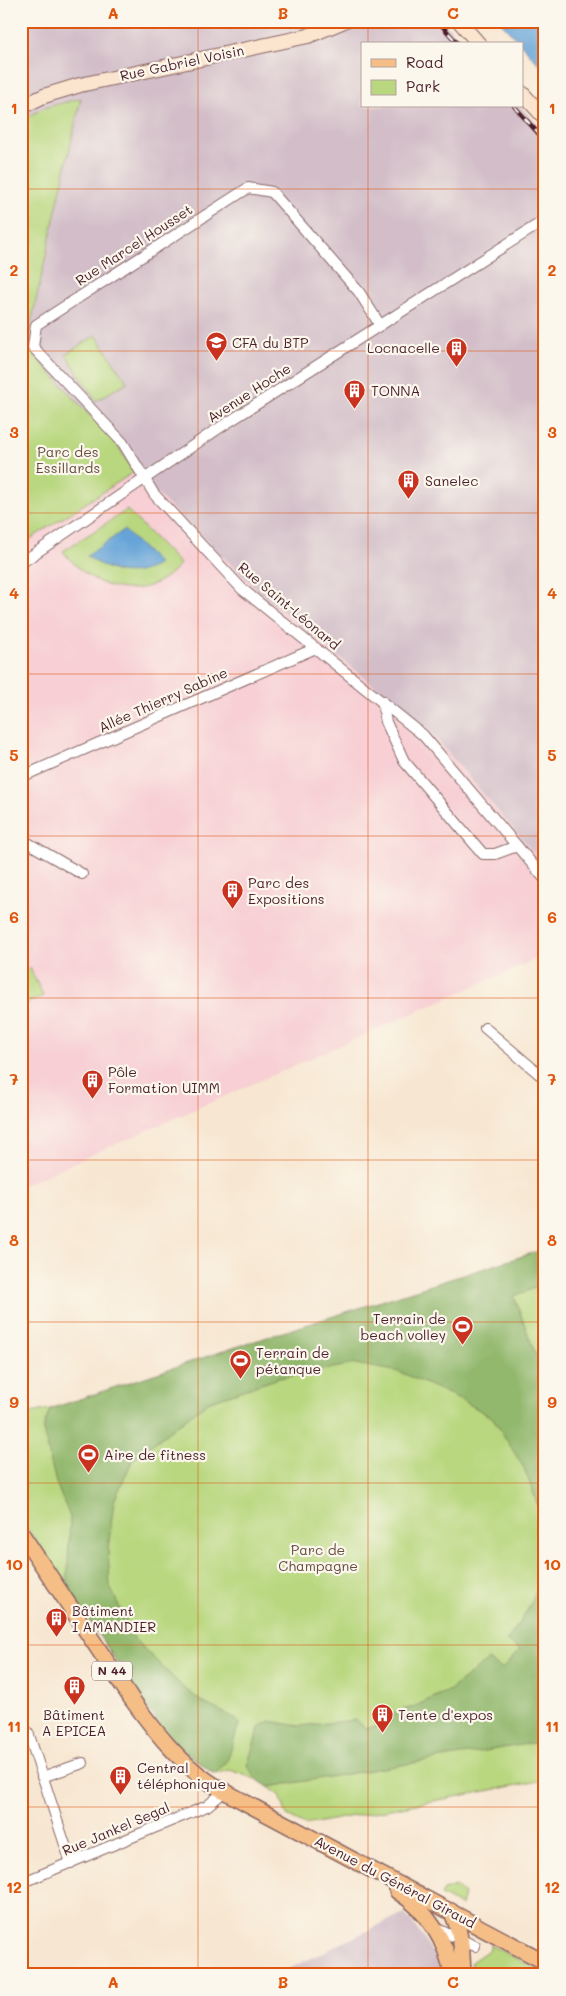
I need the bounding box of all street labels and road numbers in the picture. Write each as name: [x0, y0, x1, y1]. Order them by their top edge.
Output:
street label: Rue Gabriel Voisin: [118, 40, 246, 85]
street label: Rue Marcel Housset: [72, 200, 196, 290]
street label: Avenue Hoche: [203, 358, 294, 427]
street label: Rue Saint-Léonard: [234, 557, 344, 654]
street label: Allée Thierry Sabine: [95, 663, 230, 737]
road number: N 44: [92, 1662, 132, 1680]
street label: Rue Jankel Segal: [59, 1797, 172, 1860]
street label: Avenue du Général Giraud: [311, 1831, 479, 1932]

